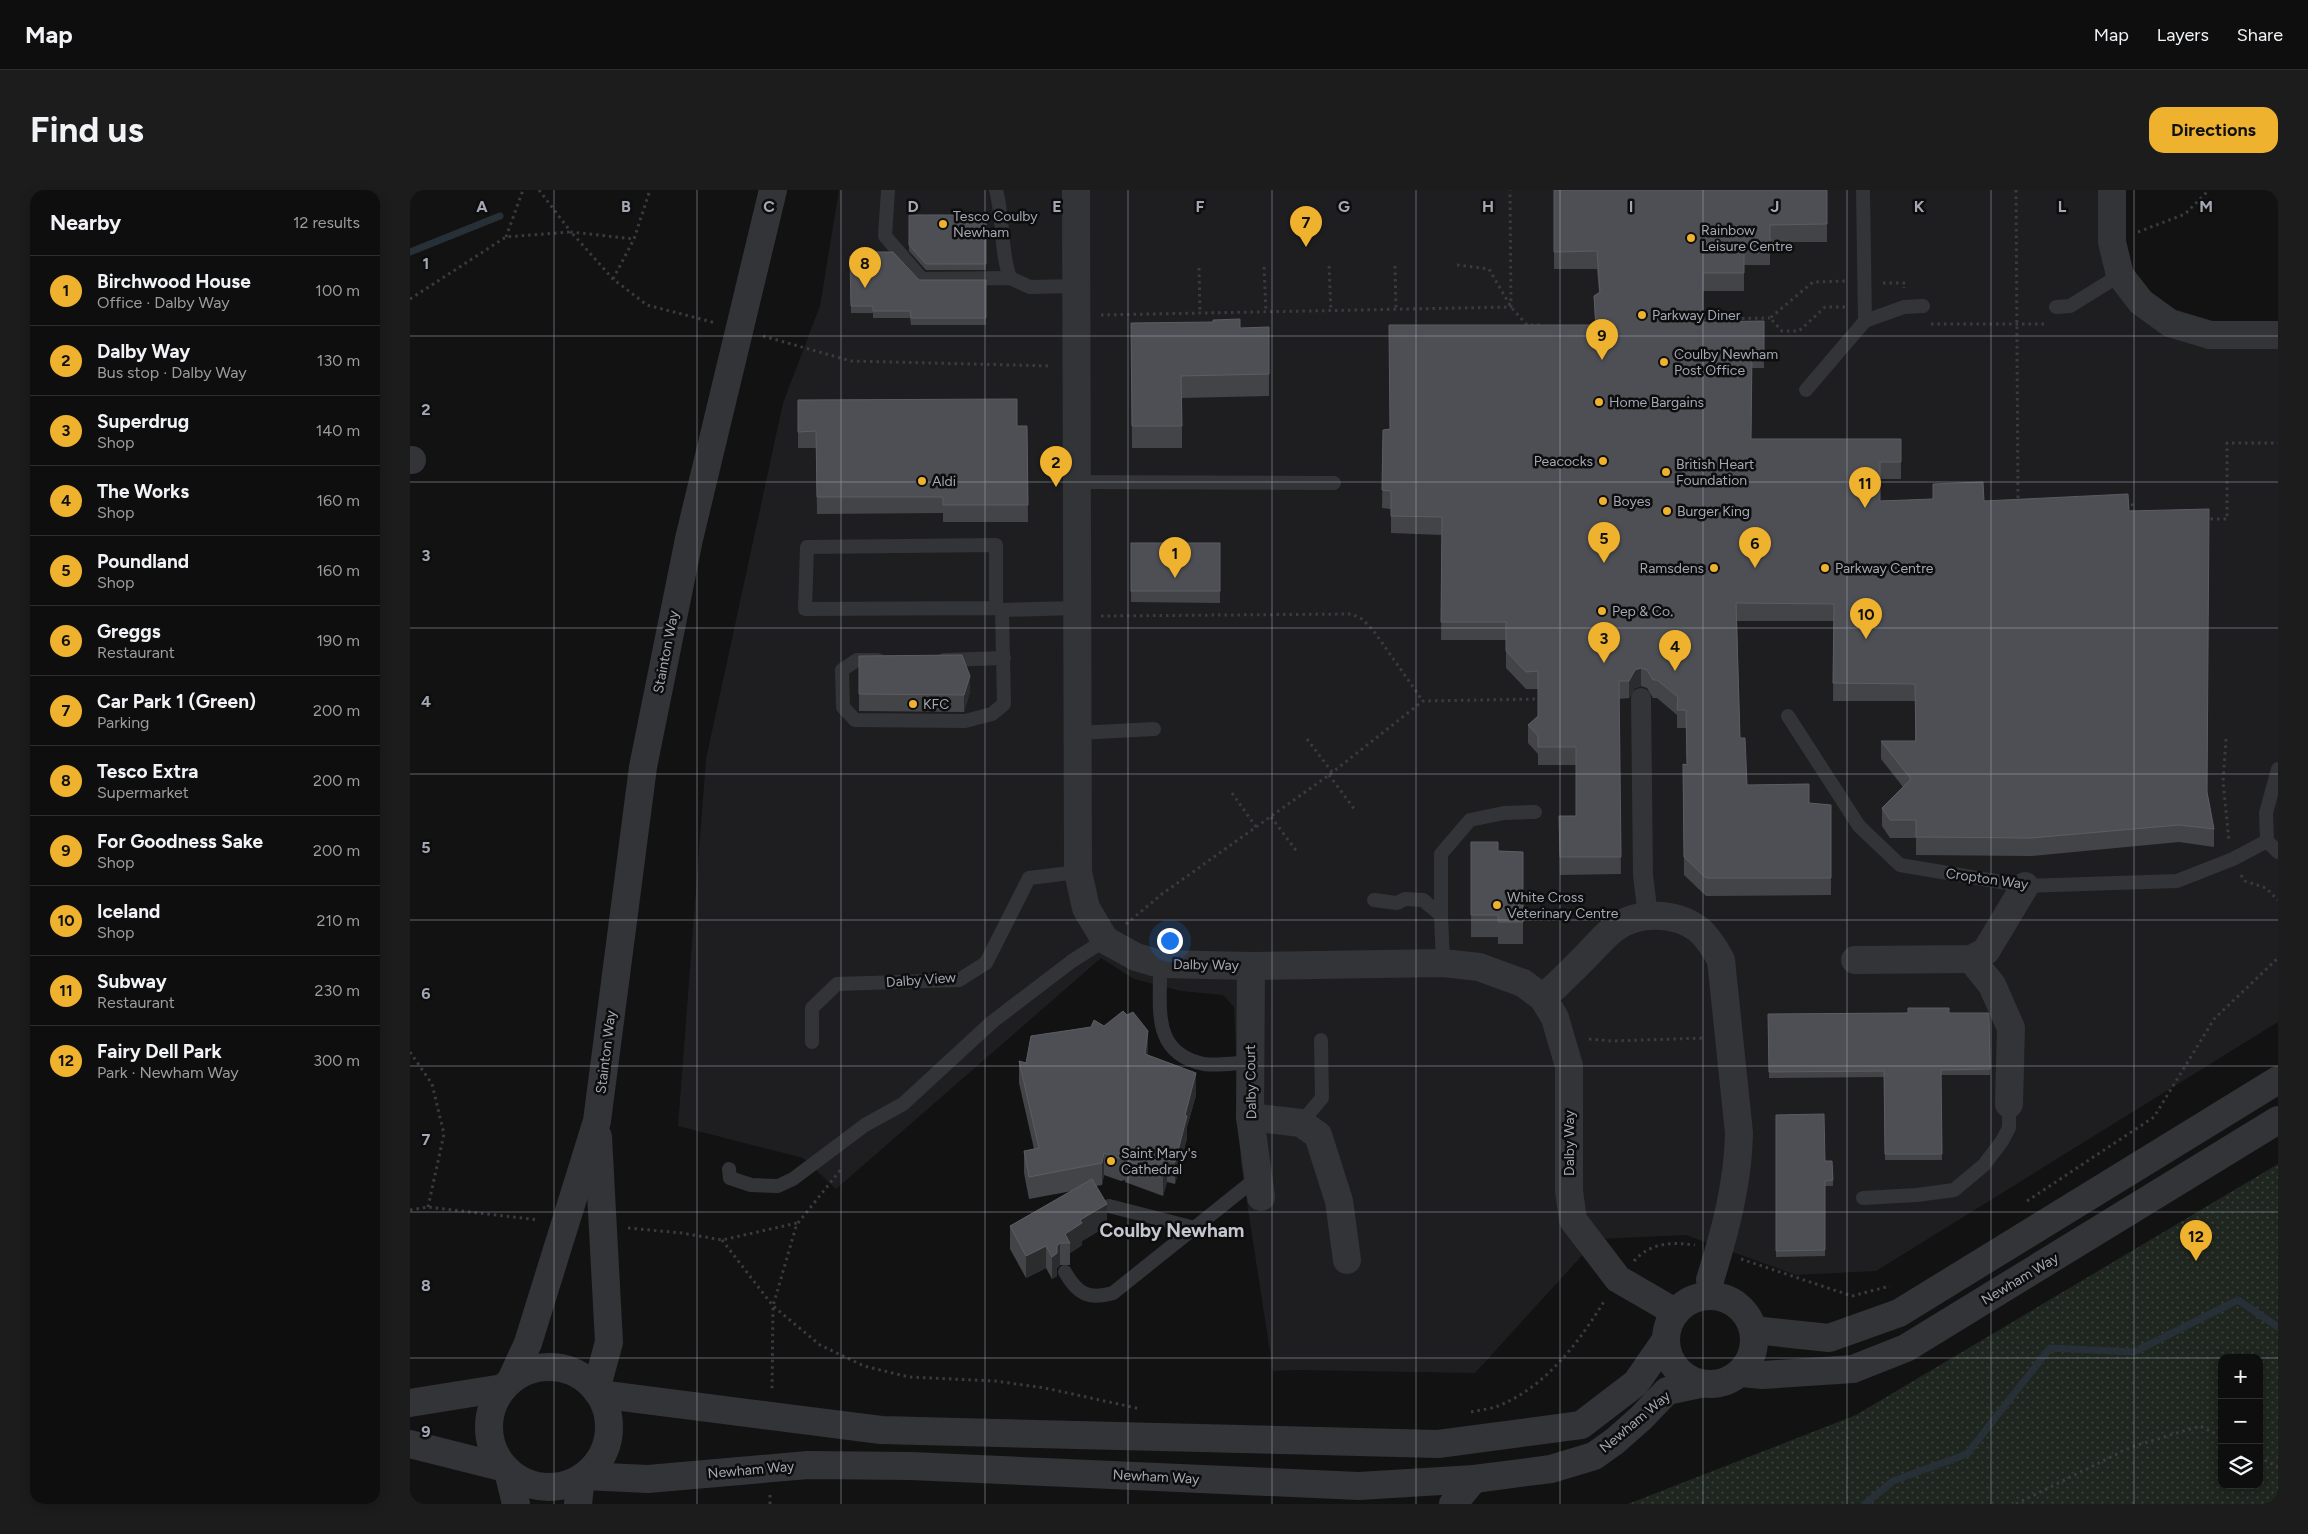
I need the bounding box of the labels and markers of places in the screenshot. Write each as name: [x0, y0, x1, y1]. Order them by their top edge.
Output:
pin: 7: [1290, 206, 1322, 247]
place label: Tesco Coulby Newham: [953, 208, 1038, 241]
marker: Tesco Coulby Newham: [937, 218, 949, 230]
place label: Rainbow Leisure Centre: [1701, 222, 1793, 255]
marker: Rainbow Leisure Centre: [1685, 232, 1697, 244]
pin: 8: [849, 247, 881, 288]
place label: Parkway Diner: [1652, 307, 1741, 324]
marker: Parkway Diner: [1636, 309, 1648, 321]
pin: 9: [1586, 319, 1618, 360]
place label: Coulby Newham Post Office: [1674, 346, 1778, 379]
marker: Coulby Newham Post Office: [1658, 356, 1670, 368]
place label: Home Bargains: [1609, 394, 1704, 411]
marker: Home Bargains: [1593, 396, 1605, 408]
pin: 2: [1040, 446, 1072, 487]
place label: Peacocks: [1534, 453, 1593, 470]
marker: Peacocks: [1597, 455, 1609, 467]
place label: British Heart Foundation: [1676, 456, 1754, 489]
marker: British Heart Foundation: [1660, 466, 1672, 478]
pin: 11: [1849, 467, 1881, 508]
place label: Aldi: [932, 473, 956, 490]
marker: Aldi: [916, 475, 928, 487]
place label: Boyes: [1613, 493, 1651, 510]
marker: Boyes: [1597, 495, 1609, 507]
place label: Burger King: [1677, 503, 1750, 520]
marker: Burger King: [1661, 505, 1673, 517]
pin: 5: [1588, 522, 1620, 563]
pin: 6: [1739, 527, 1771, 568]
pin: 1: [1159, 537, 1191, 578]
place label: Ramsdens: [1639, 560, 1704, 577]
place label: Parkway Centre: [1835, 560, 1934, 577]
marker: Ramsdens: [1708, 562, 1720, 574]
marker: Parkway Centre: [1819, 562, 1831, 574]
pin: 10: [1850, 598, 1882, 639]
place label: Pep & Co.: [1612, 603, 1673, 620]
marker: Pep & Co.: [1596, 605, 1608, 617]
pin: 3: [1588, 622, 1620, 663]
pin: 4: [1659, 630, 1691, 671]
place label: KFC: [923, 696, 949, 713]
marker: KFC: [907, 698, 919, 710]
place label: White Cross Veterinary Centre: [1507, 889, 1619, 922]
marker: White Cross Veterinary Centre: [1491, 899, 1503, 911]
place label: Saint Mary's Cathedral: [1121, 1145, 1197, 1178]
marker: Saint Mary's Cathedral: [1105, 1155, 1117, 1167]
pin: 12: [2180, 1220, 2212, 1261]

